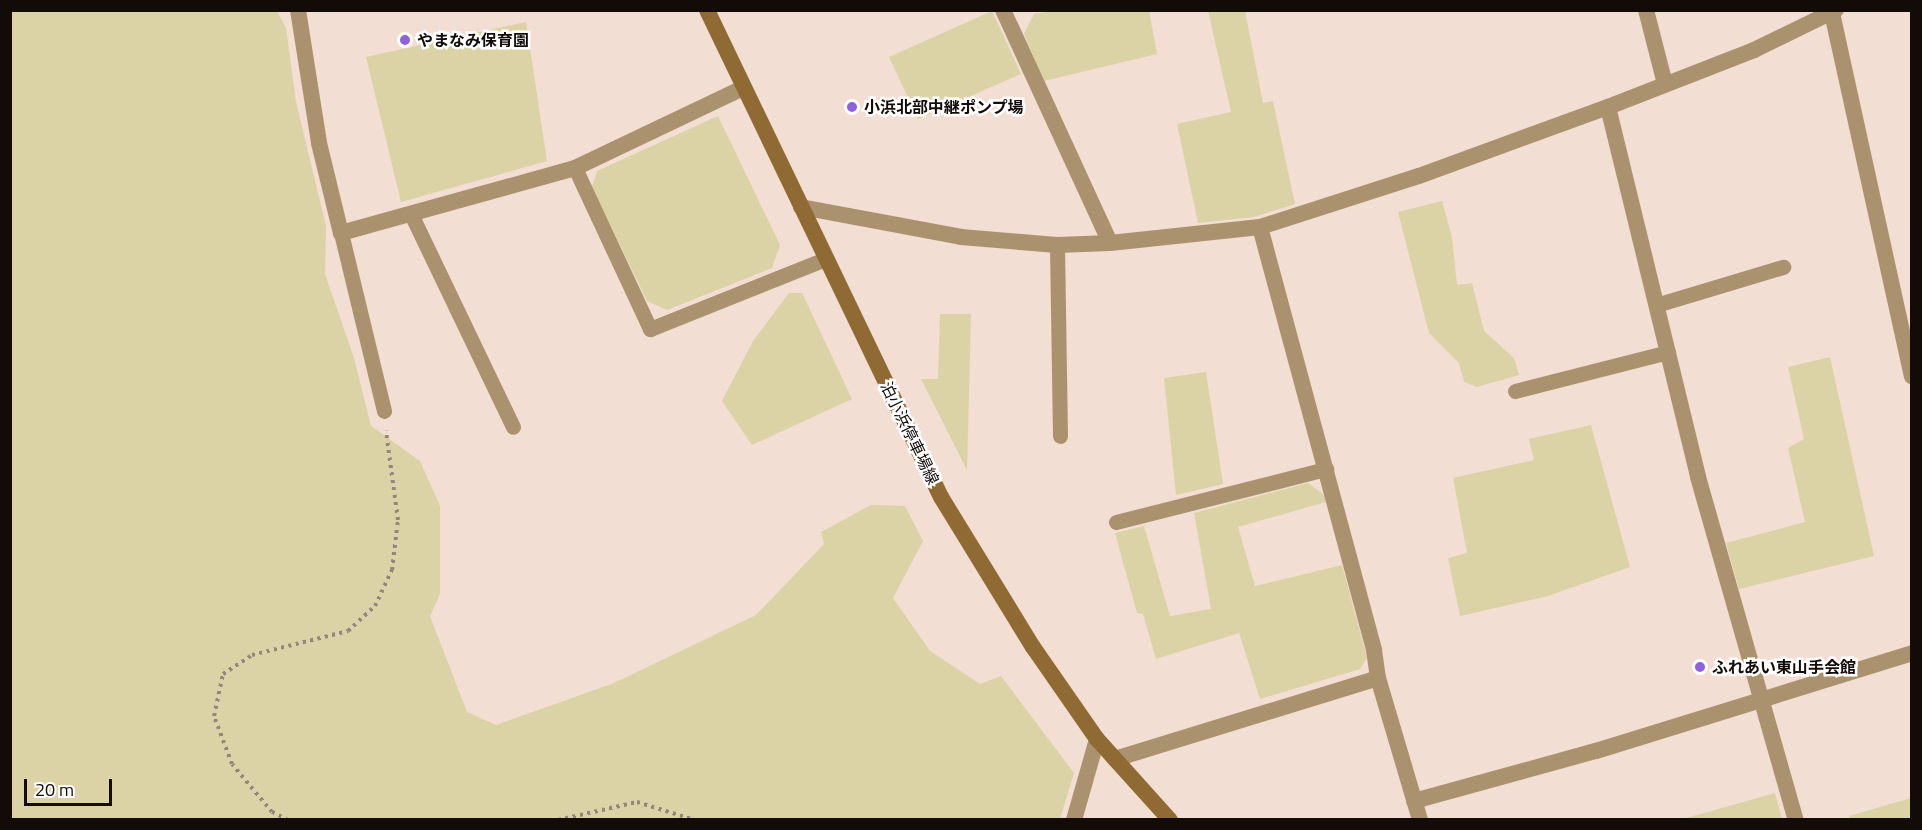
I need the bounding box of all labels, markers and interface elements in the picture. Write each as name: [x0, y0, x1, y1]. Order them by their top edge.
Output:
place label: やまなみ保育園: [417, 30, 529, 50]
marker: やまなみ保育園: [398, 33, 412, 47]
place label: 小浜北部中継ポンプ場: [864, 97, 1024, 117]
marker: 小浜北部中継ポンプ場: [845, 100, 859, 114]
street label: 泊小浜停車場線: [877, 378, 943, 488]
place label: ふれあい東山手会館: [1712, 657, 1856, 677]
marker: ふれあい東山手会館: [1693, 660, 1707, 674]
scale bar: [27, 767, 116, 805]
text: 20 m: [35, 776, 74, 803]

